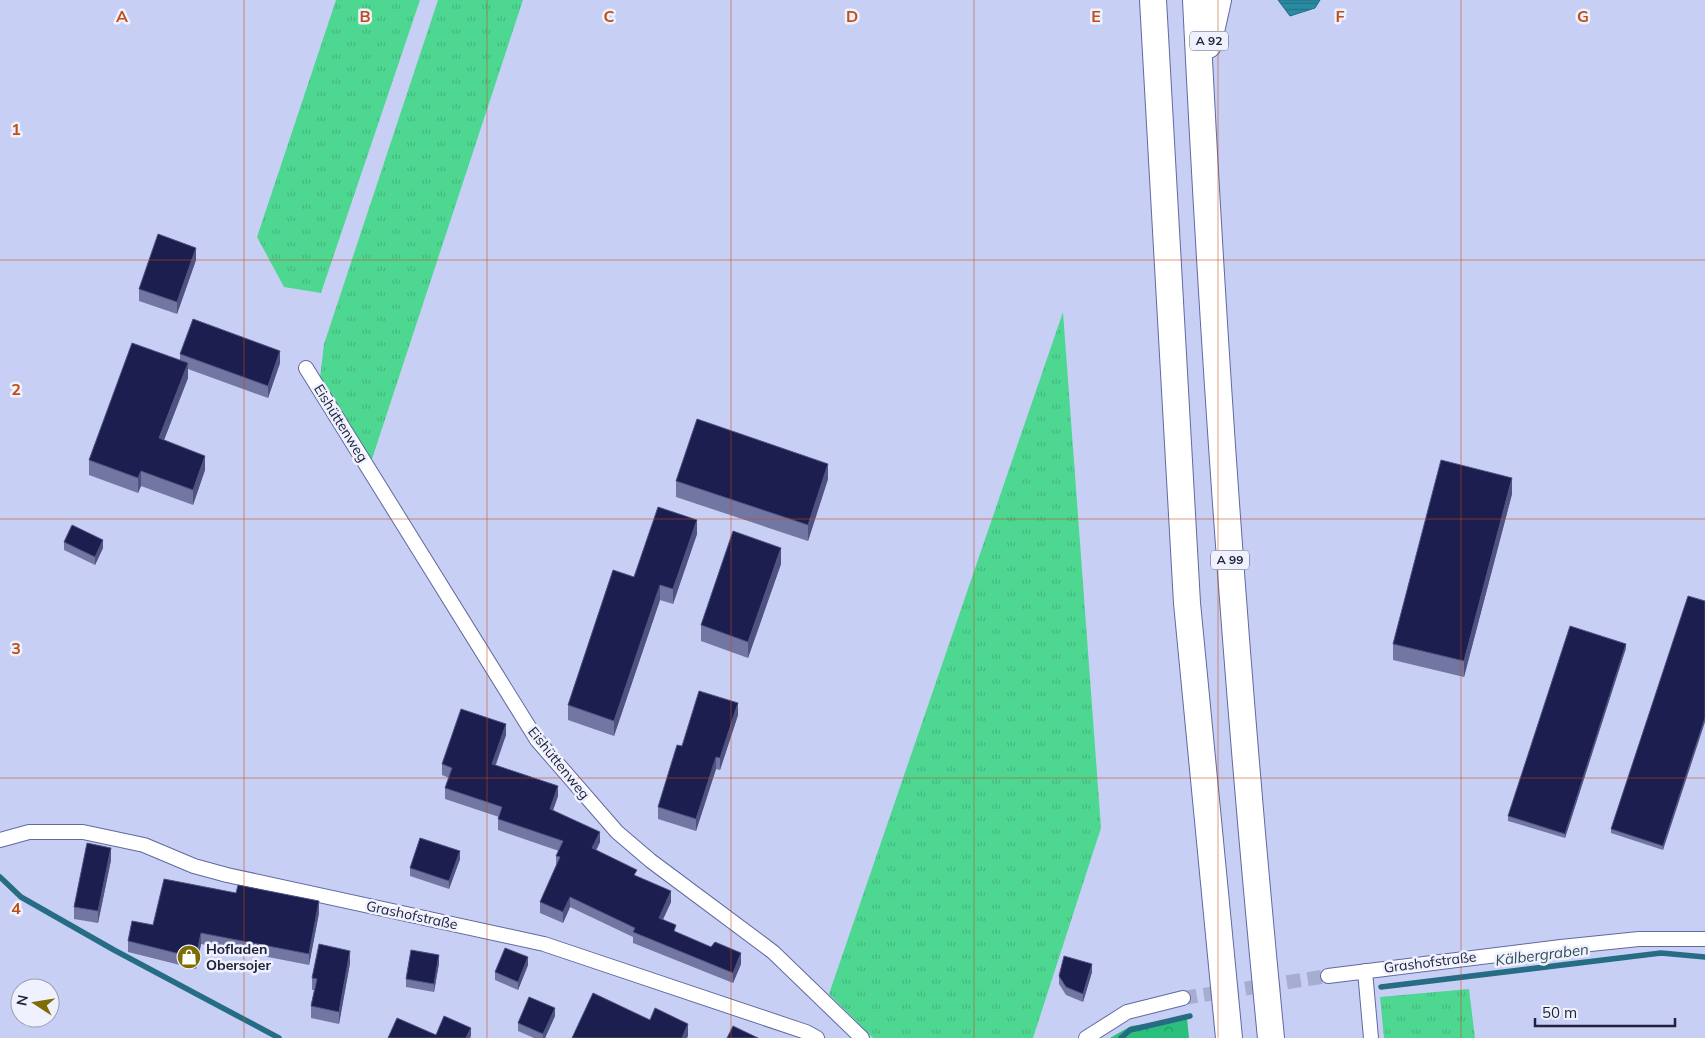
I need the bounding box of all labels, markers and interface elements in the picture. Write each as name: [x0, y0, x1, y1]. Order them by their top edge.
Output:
text: A: [116, 6, 128, 26]
text: B: [359, 6, 371, 26]
text: C: [604, 6, 615, 26]
text: D: [846, 6, 858, 26]
text: E: [1091, 6, 1101, 26]
text: F: [1335, 6, 1345, 26]
text: G: [1577, 6, 1589, 26]
road number: A 92: [1190, 31, 1228, 50]
text: 1: [11, 119, 21, 139]
text: 2: [11, 379, 21, 399]
street label: Eishüttenweg: [310, 381, 372, 465]
road number: A 99: [1211, 550, 1249, 570]
text: 3: [11, 638, 21, 658]
street label: Eishüttenweg: [524, 723, 594, 803]
street label: Grashofstraße: [365, 897, 459, 933]
text: 4: [11, 898, 21, 918]
water label: Kälbergraben: [1494, 939, 1590, 970]
place label: Hofladen Obersojer: [206, 940, 271, 974]
shop icon: Hofladen Obersojer: [176, 944, 202, 970]
street label: Grashofstraße: [1383, 947, 1477, 977]
north arrow: [10, 978, 60, 1028]
text: N: [12, 993, 32, 1007]
scale bar: [1535, 996, 1675, 1028]
text: 50 m: [1542, 1003, 1577, 1022]

